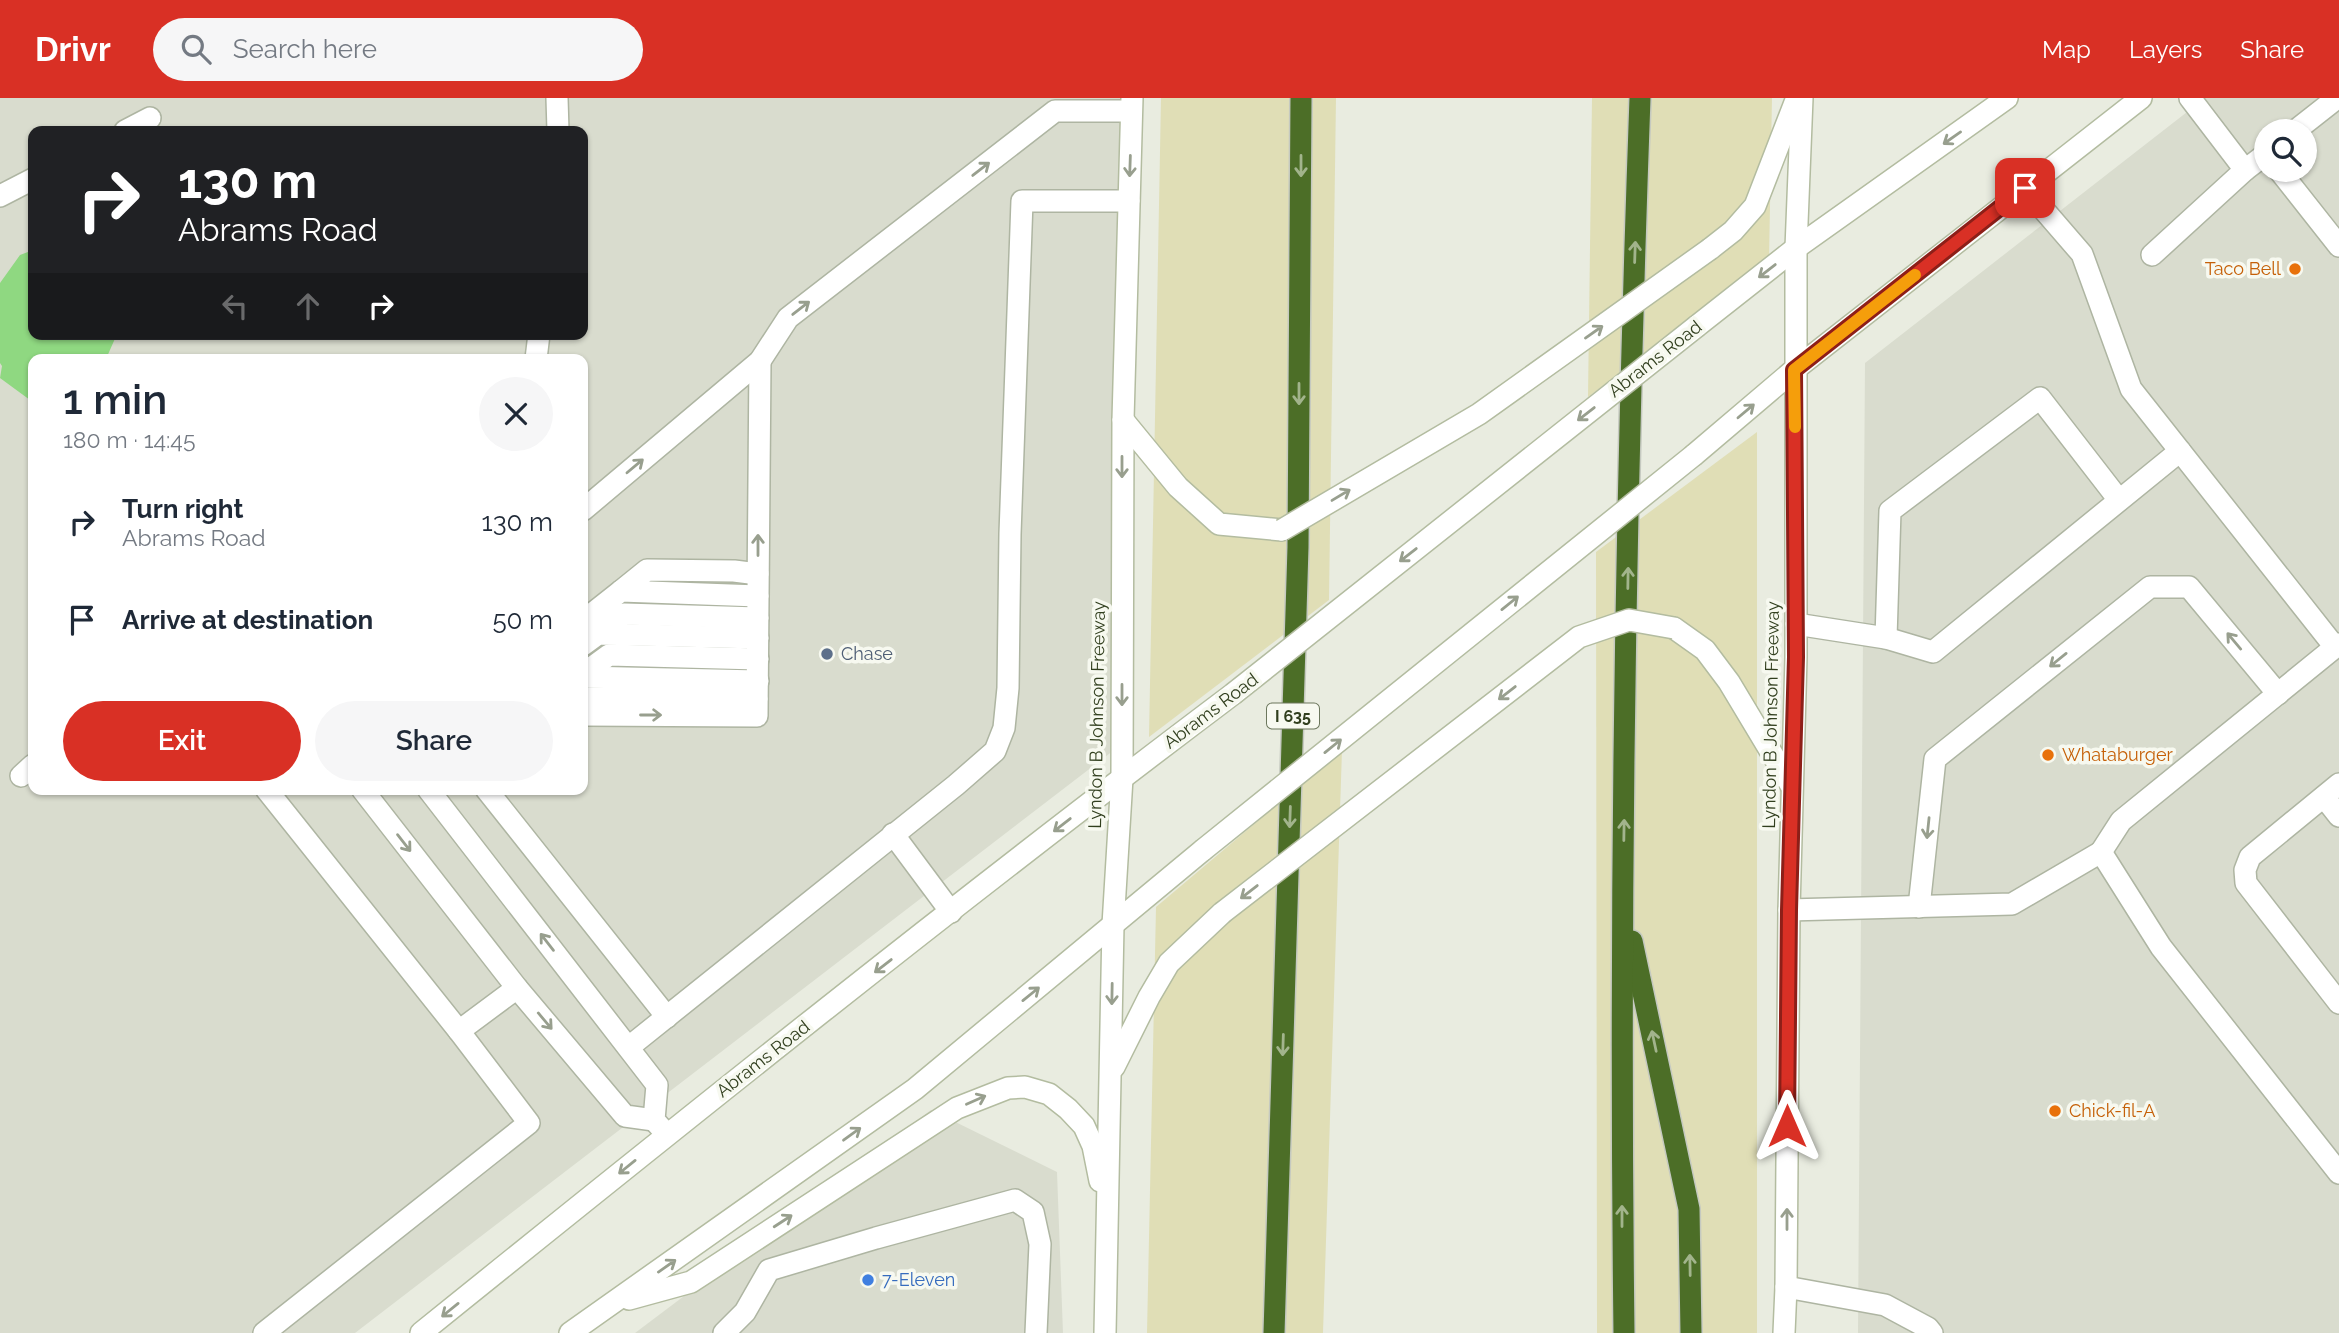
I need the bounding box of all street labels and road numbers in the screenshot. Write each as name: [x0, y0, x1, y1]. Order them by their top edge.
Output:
street label: Abrams Road: [1604, 316, 1705, 401]
street label: Lyndon B Johnson Freeway: [1084, 601, 1109, 829]
street label: Lyndon B Johnson Freeway: [1758, 601, 1783, 829]
street label: Abrams Road: [1160, 668, 1262, 753]
road number: I 635: [1267, 704, 1319, 729]
street label: Abrams Road: [712, 1016, 813, 1101]

